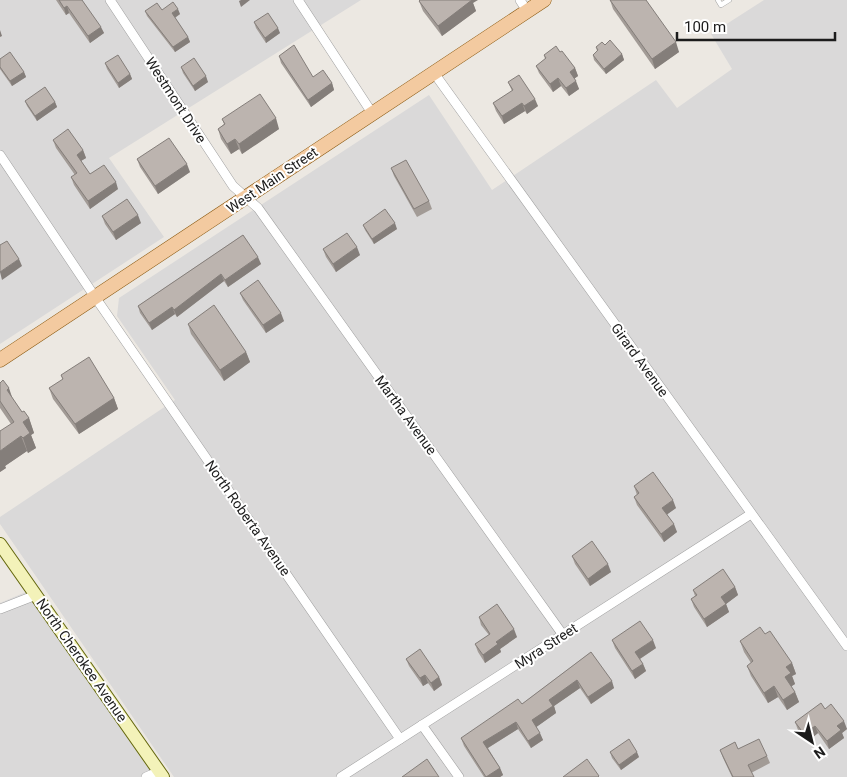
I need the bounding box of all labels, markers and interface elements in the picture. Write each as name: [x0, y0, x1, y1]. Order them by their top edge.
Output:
scale bar: [677, 10, 834, 42]
text: 100 m: [684, 18, 726, 36]
street label: Westmont Drive: [142, 54, 210, 146]
street label: West Main Street: [223, 143, 321, 216]
street label: Girard Avenue: [608, 320, 672, 400]
street label: Martha Avenue: [372, 372, 440, 458]
street label: North Roberta Avenue: [202, 457, 294, 579]
street label: North Cherokee Avenue: [33, 595, 131, 725]
street label: Myra Street: [512, 620, 581, 672]
north arrow: [787, 717, 837, 767]
text: N: [811, 743, 828, 762]

